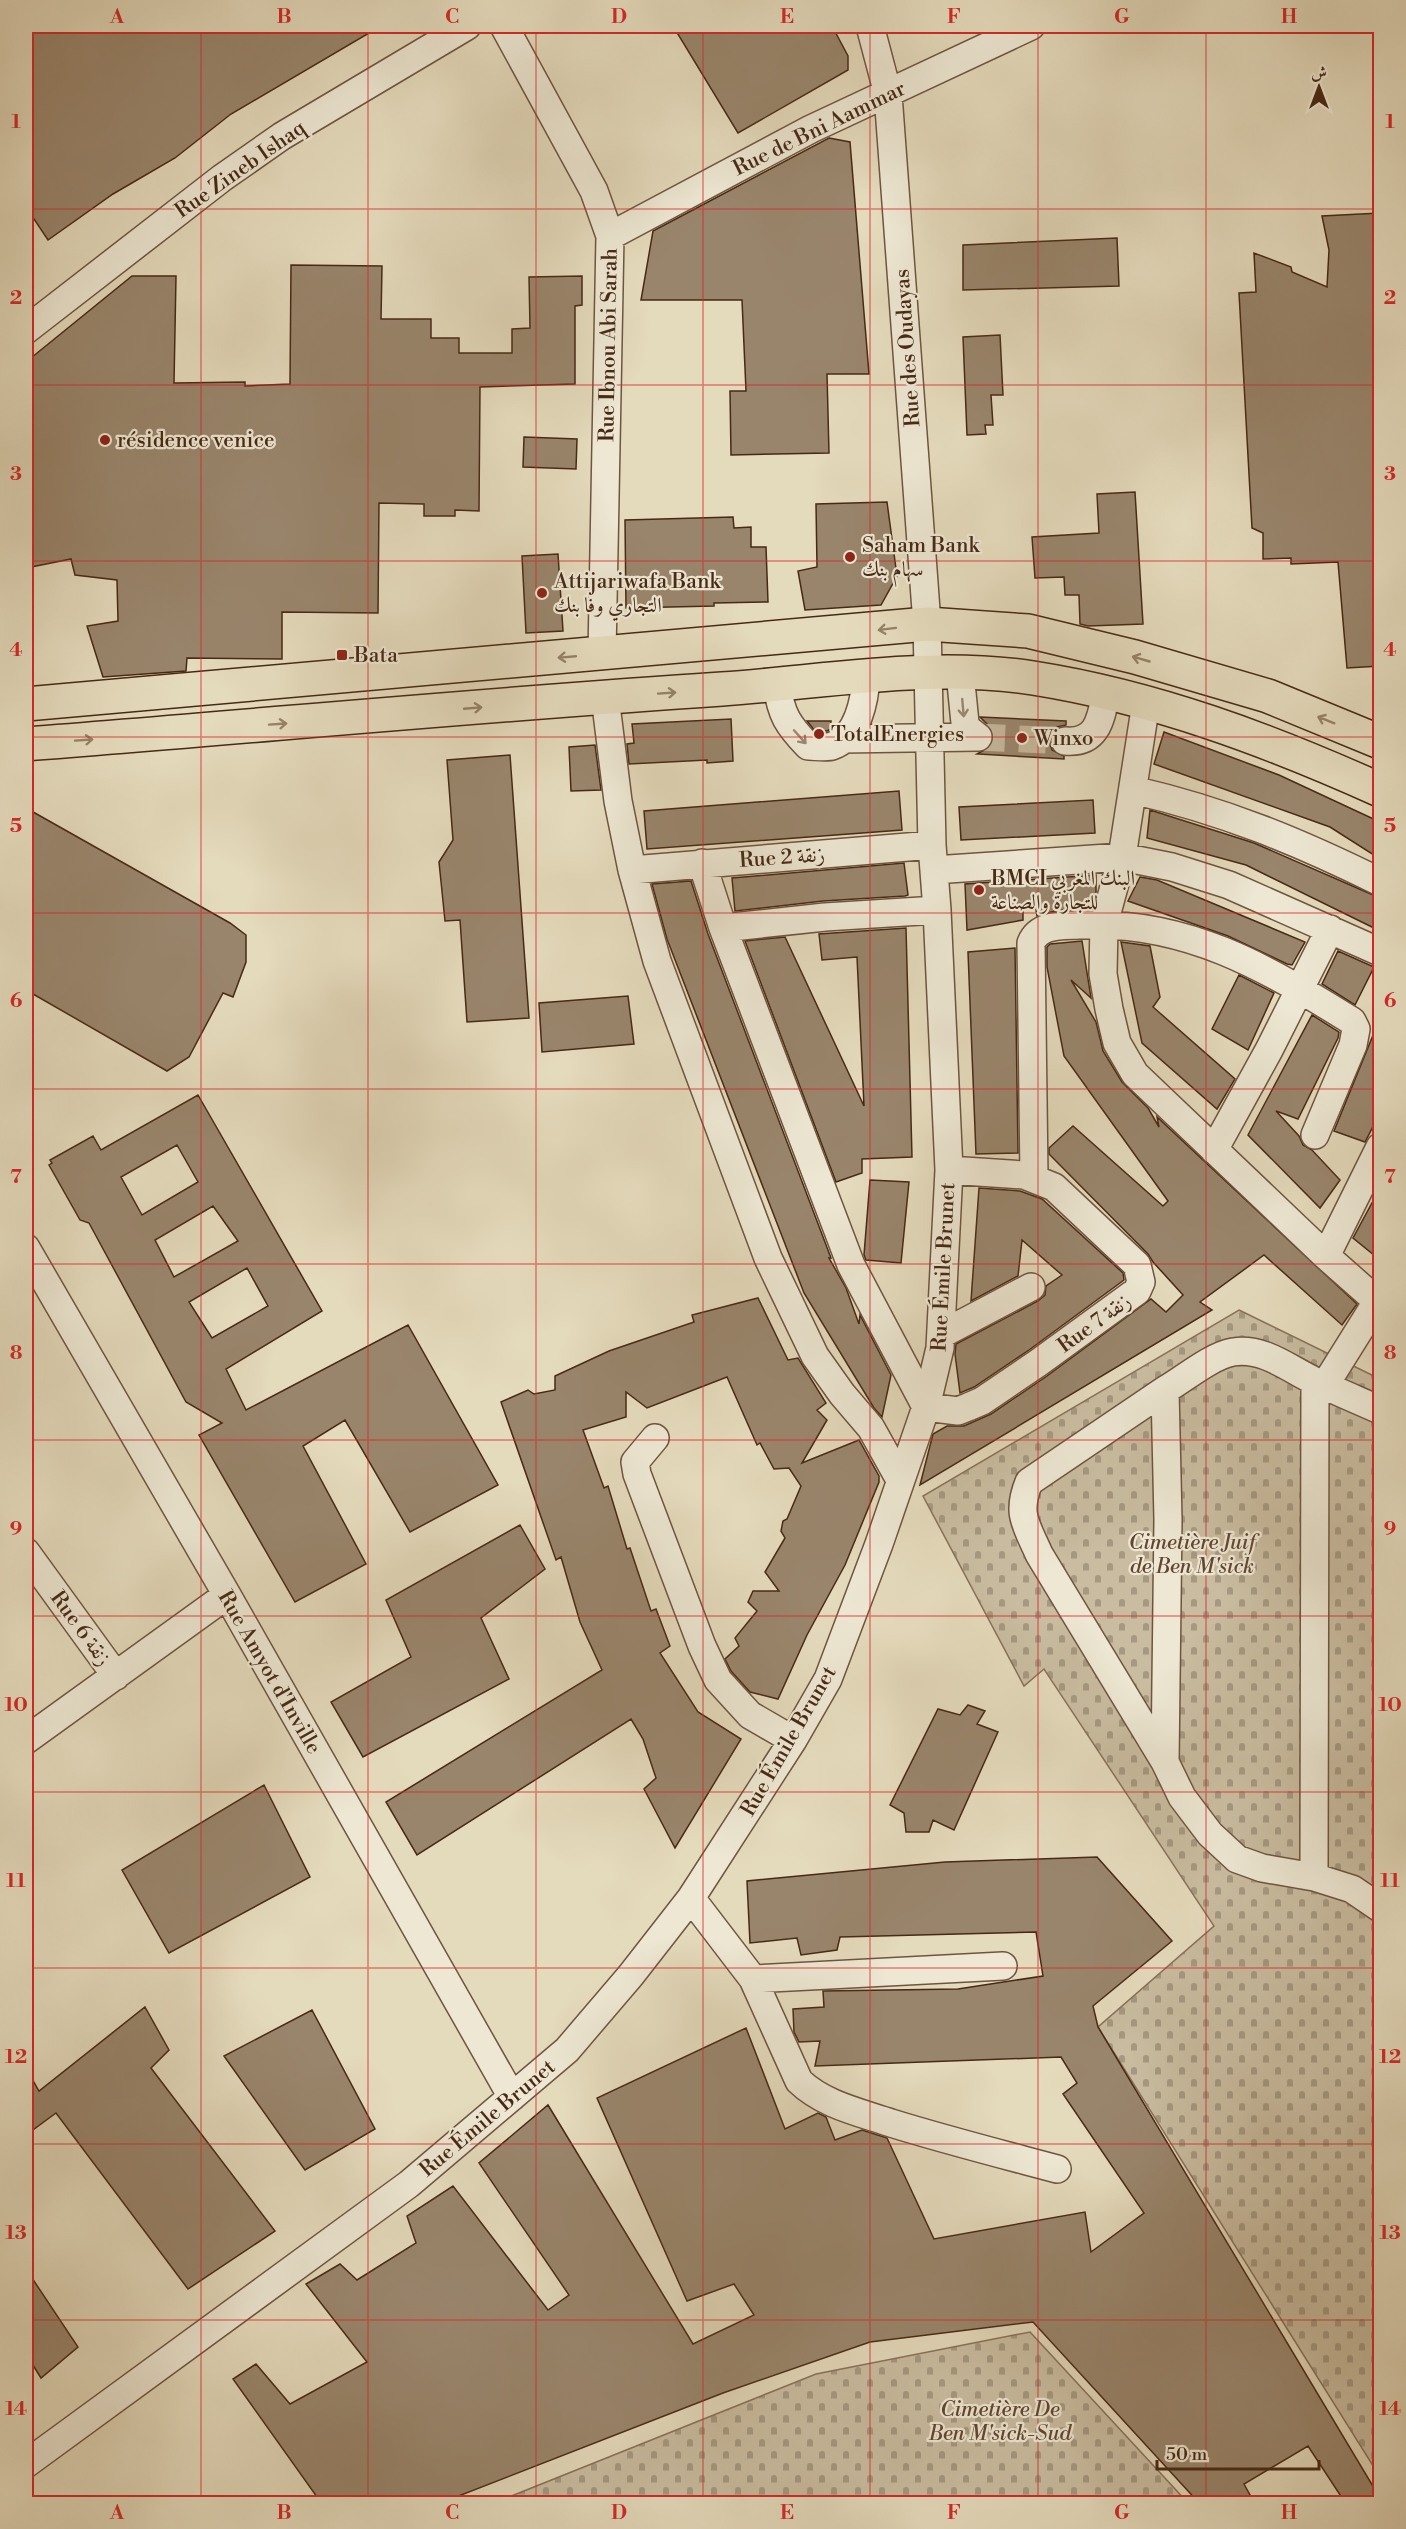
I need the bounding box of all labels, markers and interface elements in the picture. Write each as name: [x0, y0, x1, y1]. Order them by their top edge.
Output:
text: A: [109, 5, 125, 30]
text: B: [276, 5, 292, 30]
text: C: [445, 5, 459, 30]
text: D: [611, 5, 627, 30]
text: E: [780, 5, 794, 30]
text: F: [947, 5, 961, 30]
text: G: [1114, 5, 1130, 30]
text: H: [1281, 5, 1298, 30]
north arrow: [1289, 57, 1349, 117]
text: ش: [1311, 63, 1327, 83]
street label: Rue de Bni Aammar: [729, 76, 910, 182]
text: 1: [11, 110, 21, 135]
text: 1: [1385, 110, 1395, 135]
street label: Rue Zineb Ishaq: [170, 115, 311, 225]
street label: Rue Ibnou Abi Sarah: [594, 247, 624, 442]
street label: Rue des Oudayas: [890, 268, 926, 428]
text: 2: [10, 286, 22, 311]
text: 2: [1384, 286, 1396, 311]
place label: résidence venice: [117, 428, 275, 454]
marker: résidence venice: [98, 433, 112, 447]
text: 3: [10, 462, 22, 487]
text: 3: [1384, 462, 1396, 487]
place label: Saham Bank سهام بنك: [862, 533, 980, 587]
marker: Saham Bank سهام بنك: [843, 550, 857, 564]
place label: Attijariwafa Bank التجاري وفا بنك: [553, 569, 721, 621]
marker: Attijariwafa Bank التجاري وفا بنك: [535, 586, 549, 600]
one-way arrow: [878, 624, 898, 635]
text: 4: [9, 638, 23, 663]
text: 4: [1383, 638, 1397, 663]
place label: Bata: [353, 643, 398, 669]
marker: Bata: [335, 648, 349, 662]
one-way arrow: [558, 652, 578, 663]
one-way arrow: [1132, 652, 1151, 664]
one-way arrow: [656, 687, 676, 698]
one-way arrow: [958, 697, 969, 717]
one-way arrow: [462, 702, 482, 713]
one-way arrow: [1318, 714, 1336, 725]
one-way arrow: [268, 719, 288, 730]
place label: TotalEnergies: [831, 722, 964, 748]
place label: Winxo: [1033, 726, 1094, 752]
marker: TotalEnergies: [812, 727, 826, 741]
one-way arrow: [793, 729, 807, 744]
marker: Winxo: [1015, 731, 1029, 745]
one-way arrow: [73, 734, 93, 745]
text: 5: [10, 814, 22, 839]
text: 5: [1384, 814, 1396, 839]
street label: Rue 2 زنقة: [738, 842, 826, 874]
place label: BMCI البنك المغربي للتجارة والصناعة: [990, 866, 1135, 916]
marker: BMCI البنك المغربي للتجارة والصناعة: [972, 883, 986, 897]
text: 6: [10, 989, 23, 1014]
text: 6: [1384, 989, 1397, 1014]
text: 7: [10, 1165, 22, 1190]
text: 7: [1384, 1165, 1396, 1190]
street label: Rue Émile Brunet: [925, 1181, 961, 1352]
street label: Rue 7 زنقة: [1053, 1288, 1136, 1359]
text: 8: [10, 1341, 23, 1366]
text: 8: [1384, 1341, 1397, 1366]
text: 9: [10, 1517, 22, 1542]
text: 9: [1384, 1517, 1396, 1542]
park label: Cimetière Juif de Ben M'sick: [1129, 1530, 1261, 1580]
street label: Rue 6 زنقة: [44, 1586, 116, 1671]
street label: Rue Amyot d'Inville: [212, 1586, 327, 1759]
street label: Rue Émile Brunet: [734, 1660, 843, 1821]
text: 10: [4, 1693, 28, 1718]
text: 10: [1378, 1693, 1402, 1718]
text: 11: [6, 1869, 26, 1894]
text: 11: [1380, 1869, 1400, 1894]
text: 12: [5, 2045, 27, 2070]
text: 12: [1379, 2045, 1401, 2070]
street label: Rue Émile Brunet: [413, 2052, 561, 2183]
text: 13: [5, 2221, 27, 2246]
text: 13: [1379, 2221, 1401, 2246]
text: 14: [5, 2397, 27, 2422]
park label: Cimetière De Ben M'sick-Sud: [928, 2397, 1072, 2447]
text: 14: [1379, 2397, 1401, 2422]
scale bar: [1157, 2433, 1319, 2471]
text: 50 m: [1166, 2443, 1208, 2466]
text: A: [109, 2501, 125, 2526]
text: B: [276, 2501, 292, 2526]
text: C: [445, 2501, 459, 2526]
text: D: [611, 2501, 627, 2526]
text: E: [780, 2501, 794, 2526]
text: F: [947, 2501, 961, 2526]
text: G: [1114, 2501, 1130, 2526]
text: H: [1281, 2501, 1298, 2526]

